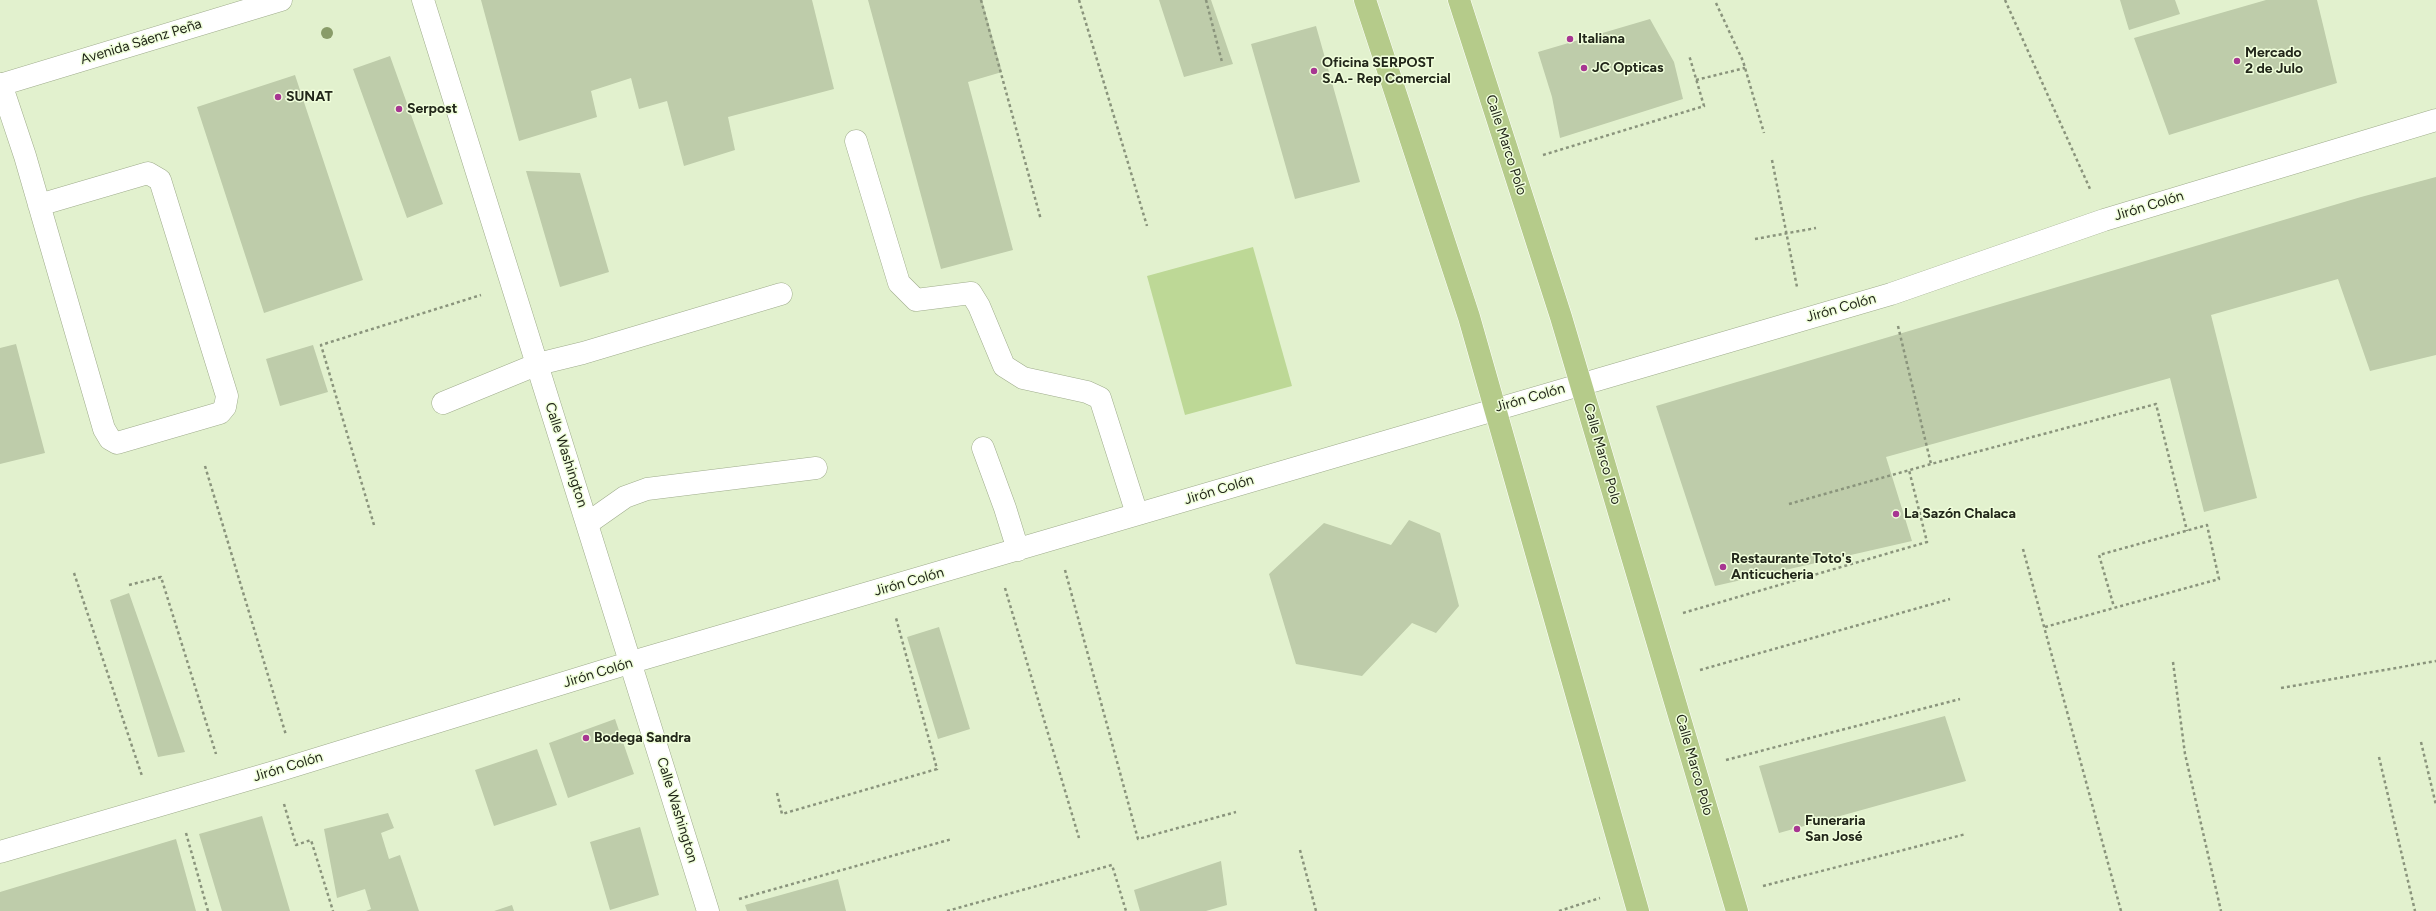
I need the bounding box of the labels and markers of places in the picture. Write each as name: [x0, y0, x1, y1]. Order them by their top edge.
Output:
place label: Italiana: [1578, 31, 1625, 47]
marker: Italiana: [1565, 34, 1575, 44]
place label: Mercado 2 de Julo: [2245, 45, 2303, 78]
place label: Oficina SERPOST S.A.- Rep Comercial: [1322, 55, 1451, 88]
marker: Mercado 2 de Julo: [2232, 56, 2242, 66]
place label: JC Opticas: [1592, 60, 1664, 76]
marker: JC Opticas: [1579, 63, 1589, 73]
marker: Oficina SERPOST S.A.- Rep Comercial: [1309, 66, 1319, 76]
place label: SUNAT: [286, 89, 333, 105]
marker: SUNAT: [273, 92, 283, 102]
place label: Serpost: [407, 101, 457, 117]
marker: Serpost: [394, 104, 404, 114]
place label: La Sazón Chalaca: [1904, 506, 2016, 522]
marker: La Sazón Chalaca: [1891, 509, 1901, 519]
place label: Restaurante Toto's Anticucheria: [1731, 551, 1852, 584]
marker: Restaurante Toto's Anticucheria: [1718, 562, 1728, 572]
place label: Bodega Sandra: [594, 730, 691, 746]
marker: Bodega Sandra: [581, 733, 591, 743]
place label: Funeraria San José: [1805, 813, 1865, 846]
marker: Funeraria San José: [1792, 824, 1802, 834]

